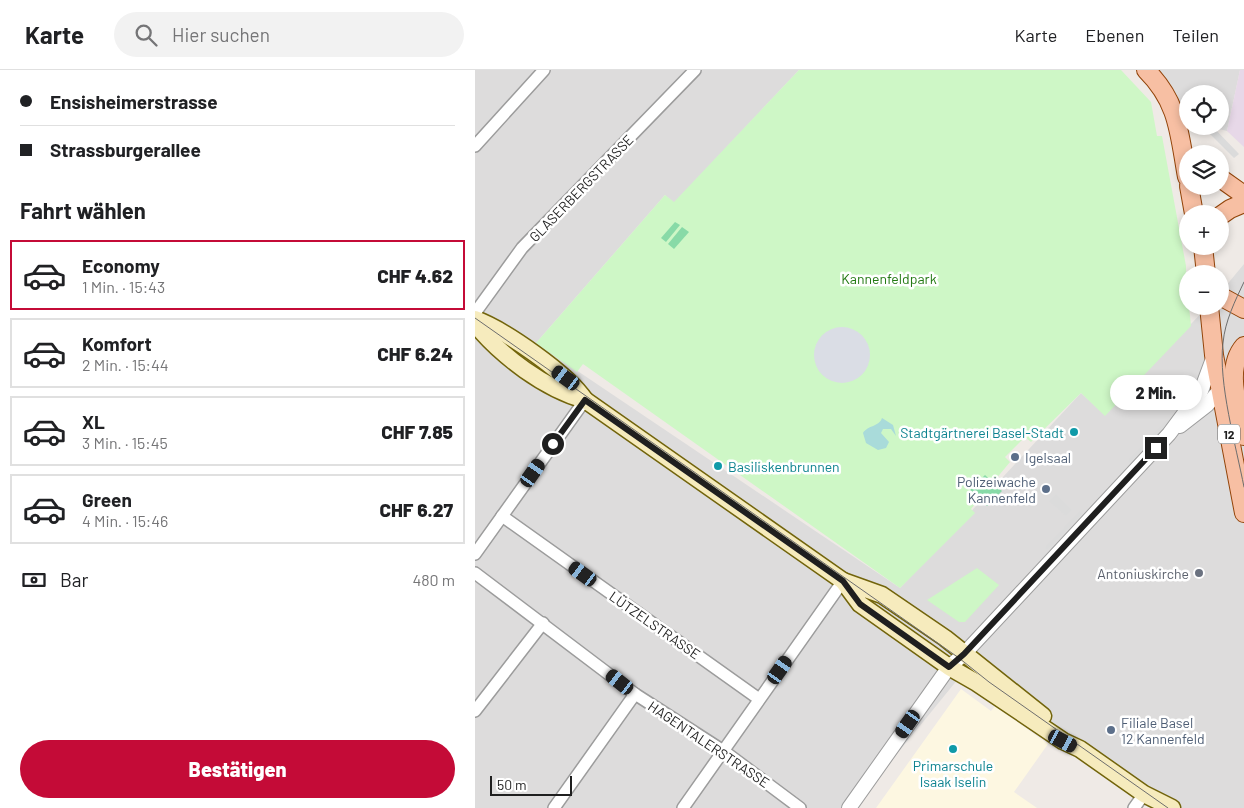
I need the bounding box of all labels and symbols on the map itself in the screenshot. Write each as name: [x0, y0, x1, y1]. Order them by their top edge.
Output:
street label: GLASERBERGSTRASSE: [525, 131, 637, 245]
park label: Kannenfeldpark: [841, 270, 937, 287]
car: [549, 363, 582, 393]
callout: 2 Min.: [1110, 376, 1202, 410]
place label: Stadtgärtnerei Basel-Stadt: [900, 424, 1064, 441]
road number: 12: [1218, 424, 1240, 444]
marker: Stadtgärtnerei Basel-Stadt: [1068, 426, 1080, 438]
route start: [542, 433, 564, 455]
route end: [1145, 437, 1167, 459]
place label: Igelsaal: [1025, 449, 1071, 466]
marker: Igelsaal: [1009, 451, 1021, 463]
car: [518, 456, 547, 490]
place label: Basiliskenbrunnen: [728, 458, 840, 475]
marker: Basiliskenbrunnen: [712, 460, 724, 472]
place label: Polizeiwache Kannenfeld: [957, 473, 1036, 506]
marker: Polizeiwache Kannenfeld: [1040, 483, 1052, 495]
car: [566, 559, 599, 589]
place label: Antoniuskirche: [1097, 565, 1189, 582]
marker: Antoniuskirche: [1193, 567, 1205, 579]
street label: LÜTZELSTRASSE: [606, 587, 704, 663]
car: [765, 653, 794, 687]
car: [603, 667, 636, 697]
street label: HAGENTALERSTRASSE: [645, 697, 773, 791]
car: [893, 707, 922, 741]
place label: Filiale Basel 12 Kannenfeld: [1121, 714, 1205, 747]
marker: Filiale Basel 12 Kannenfeld: [1105, 724, 1117, 736]
car: [1046, 727, 1079, 755]
marker: Primarschule Isaak Iselin: [947, 743, 959, 755]
place label: Primarschule Isaak Iselin: [913, 757, 993, 790]
scale bar: [490, 773, 573, 796]

